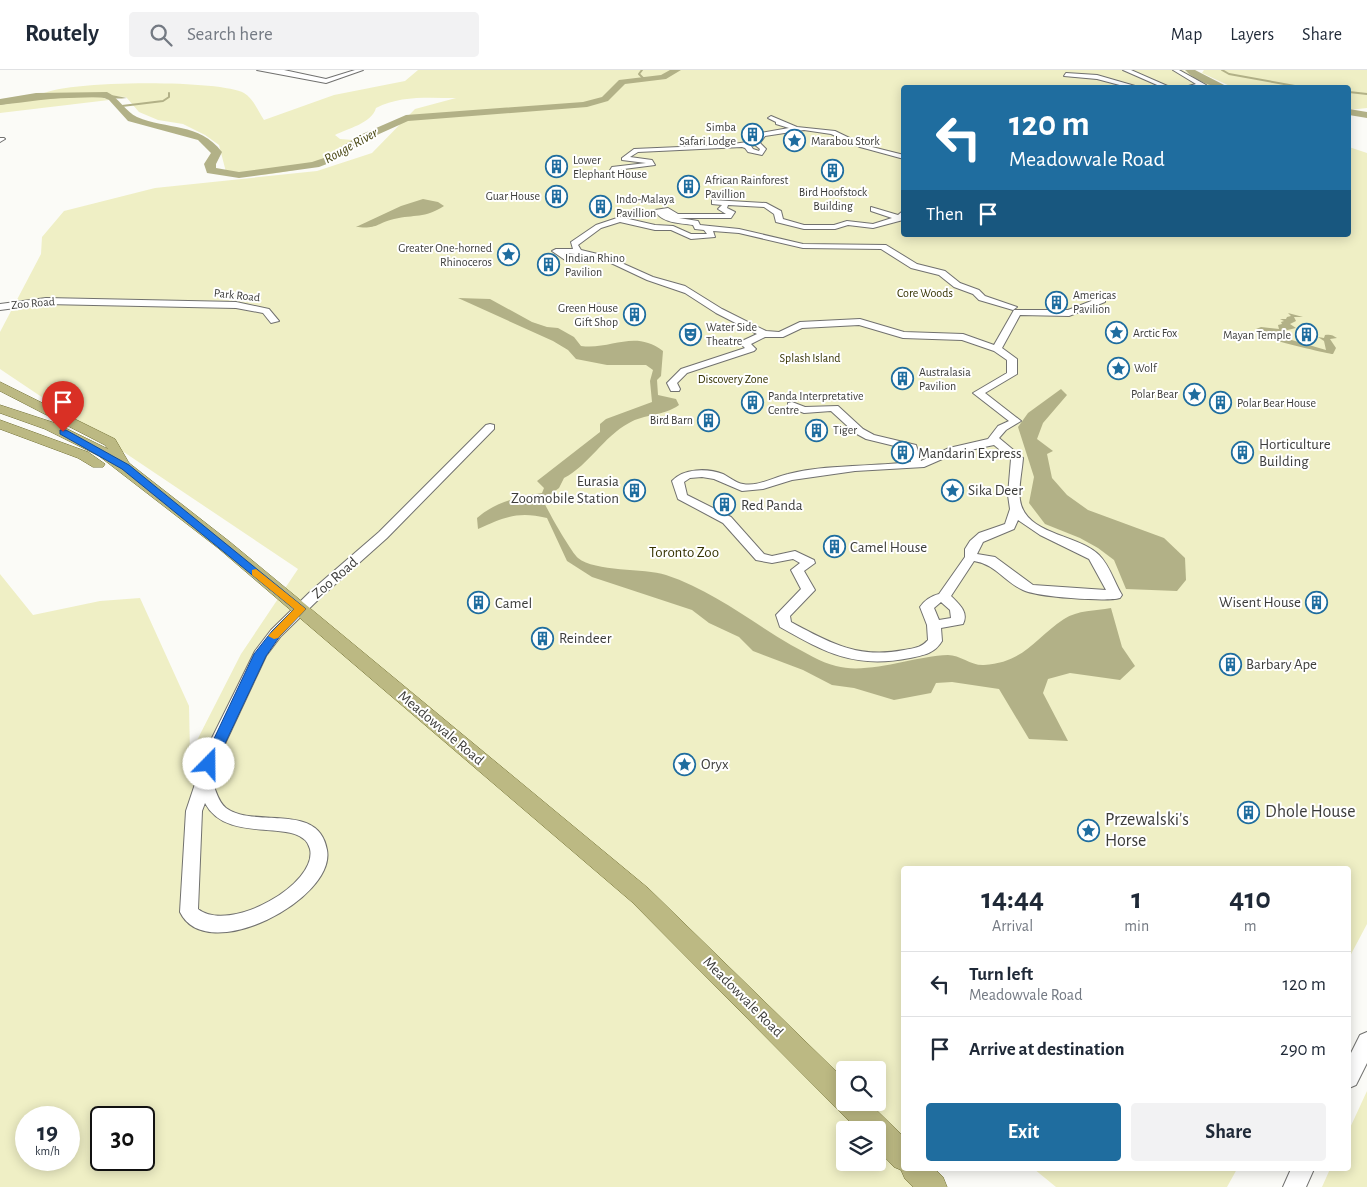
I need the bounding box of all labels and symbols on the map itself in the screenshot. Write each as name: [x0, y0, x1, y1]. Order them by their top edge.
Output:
place label: Simba Safari Lodge: [679, 121, 736, 147]
building icon: Simba Safari Lodge: [740, 122, 764, 146]
water label: Rouge River: [322, 125, 380, 166]
place icon: Marabou Stork: [783, 129, 807, 153]
place label: Marabou Stork: [811, 135, 880, 147]
place label: Lower Elephant House: [573, 154, 647, 180]
building icon: Lower Elephant House: [545, 155, 569, 179]
building icon: Bird Hoofstock Building: [821, 159, 845, 183]
place label: African Rainforest Pavillion: [705, 174, 788, 200]
building icon: African Rainforest Pavillion: [677, 175, 701, 199]
building icon: Guar House: [544, 184, 568, 208]
place label: Bird Hoofstock Building: [799, 186, 868, 212]
place label: Guar House: [486, 190, 540, 202]
place label: Indo-Malaya Pavillion: [616, 193, 675, 219]
building icon: Indo-Malaya Pavillion: [588, 194, 612, 218]
place label: Greater One-horned Rhinoceros: [398, 242, 492, 268]
place icon: Greater One-horned Rhinoceros: [496, 243, 520, 267]
place label: Indian Rhino Pavilion: [565, 252, 625, 278]
building icon: Indian Rhino Pavilion: [537, 253, 561, 277]
street label: Park Road: [213, 287, 261, 303]
park label: Core Woods: [897, 287, 953, 299]
place label: Americas Pavilion: [1073, 289, 1116, 315]
building icon: Americas Pavilion: [1045, 290, 1069, 314]
street label: Zoo Road: [11, 295, 55, 311]
place label: Green House Gift Shop: [558, 302, 618, 328]
building icon: Green House Gift Shop: [622, 303, 646, 327]
place label: Water Side Theatre: [706, 321, 757, 347]
place icon: Arctic Fox: [1105, 321, 1129, 345]
theatre icon: Water Side Theatre: [678, 322, 702, 346]
building icon: Mayan Temple: [1295, 323, 1319, 347]
place label: Arctic Fox: [1133, 327, 1177, 339]
place label: Mayan Temple: [1223, 329, 1291, 342]
park label: Splash Island: [779, 352, 841, 364]
place icon: Wolf: [1106, 356, 1130, 380]
place label: Wolf: [1134, 362, 1158, 374]
place label: Australasia Pavilion: [919, 366, 971, 392]
building icon: Australasia Pavilion: [891, 367, 915, 391]
park label: Discovery Zone: [698, 373, 768, 386]
pin: [42, 381, 84, 432]
place icon: Polar Bear: [1182, 382, 1206, 406]
place label: Polar Bear: [1131, 388, 1178, 400]
place label: Panda Interpretative Centre: [768, 390, 864, 416]
building icon: Panda Interpretative Centre: [740, 391, 764, 415]
building icon: Polar Bear House: [1209, 391, 1233, 415]
place label: Polar Bear House: [1237, 397, 1316, 409]
building icon: Bird Barn: [697, 408, 721, 432]
place label: Bird Barn: [650, 414, 693, 426]
building icon: Tiger: [805, 418, 829, 442]
place label: Tiger: [833, 424, 857, 436]
place label: Horticulture Building: [1259, 437, 1331, 469]
building icon: Mandarin Express: [890, 441, 914, 465]
building icon: Horticulture Building: [1231, 441, 1255, 465]
place label: Mandarin Express: [918, 446, 1022, 461]
place label: Eurasia Zoomobile Station: [511, 474, 619, 506]
building icon: Eurasia Zoomobile Station: [623, 478, 647, 502]
place icon: Sika Deer: [940, 478, 964, 502]
place label: Sika Deer: [968, 483, 1023, 498]
building icon: Red Panda: [713, 493, 737, 517]
place label: Red Panda: [741, 498, 803, 513]
building icon: Camel House: [822, 535, 846, 559]
place label: Camel House: [850, 540, 927, 555]
park label: Toronto Zoo: [649, 545, 719, 560]
street label: Zoo Road: [309, 554, 361, 602]
building icon: Wisent House: [1305, 590, 1329, 614]
building icon: Camel: [467, 591, 491, 615]
place label: Wisent House: [1219, 595, 1301, 610]
place label: Camel: [495, 596, 532, 611]
building icon: Reindeer: [531, 626, 555, 650]
place label: Reindeer: [559, 631, 612, 646]
building icon: Barbary Ape: [1218, 652, 1242, 676]
place label: Barbary Ape: [1246, 657, 1317, 672]
street label: Meadowvale Road: [395, 688, 487, 768]
position arrow: [182, 737, 234, 789]
place icon: Oryx: [673, 752, 697, 776]
place label: Oryx: [701, 757, 729, 772]
building icon: Dhole House: [1237, 800, 1261, 824]
place label: Dhole House: [1265, 803, 1355, 821]
place label: Przewalski's Horse: [1105, 811, 1189, 850]
place icon: Przewalski's Horse: [1077, 818, 1101, 842]
street label: Meadowvale Road: [700, 954, 786, 1040]
speed limit sign: 30: [90, 1106, 155, 1171]

